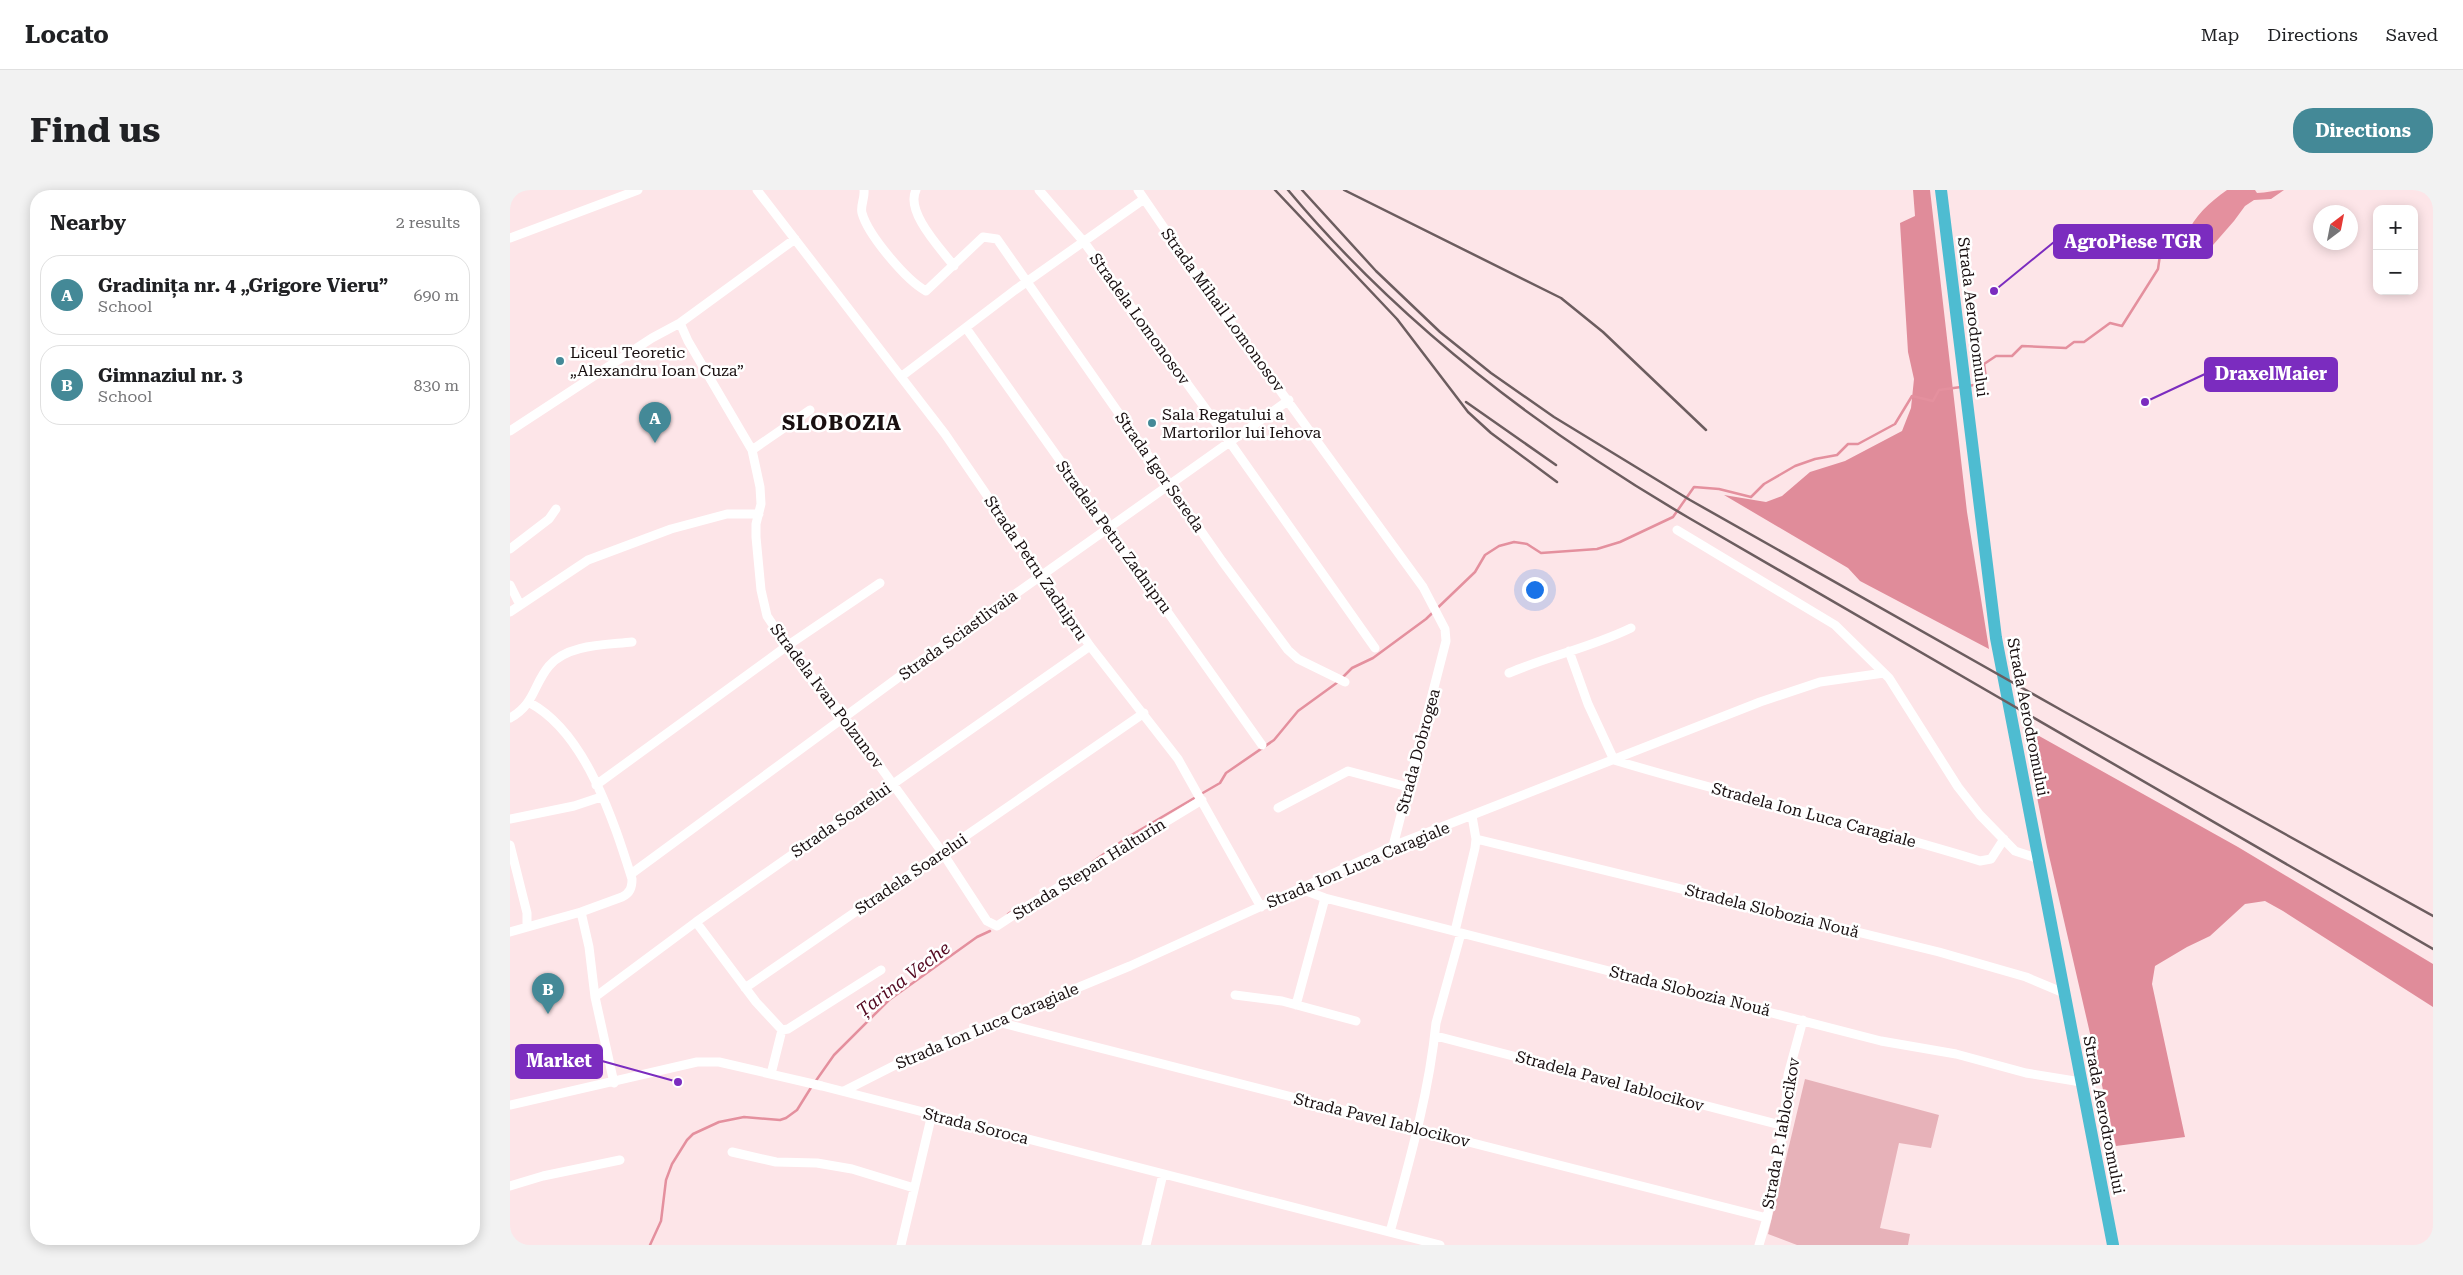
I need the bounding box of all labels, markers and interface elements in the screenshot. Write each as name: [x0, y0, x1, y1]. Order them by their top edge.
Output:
text: Locato: [25, 21, 109, 49]
text: Map: [2201, 24, 2239, 45]
text: Directions: [2267, 24, 2358, 45]
text: Saved: [2386, 24, 2438, 45]
button: Directions: [2293, 108, 2433, 153]
text: Find us: [30, 110, 160, 151]
north arrow: [2313, 205, 2358, 250]
map controls: [2373, 205, 2418, 295]
button: +: [2373, 205, 2418, 250]
text: Nearby: [50, 211, 126, 235]
text: 2 results: [396, 213, 460, 232]
street label: Strada Mihail Lomonosov: [1157, 224, 1289, 396]
callout: AgroPiese TGR: [2054, 225, 2212, 258]
text: AgroPiese TGR: [2064, 231, 2202, 252]
street label: Strada Aerodromului: [1954, 236, 1992, 398]
street label: Stradela Lomonosov: [1086, 250, 1195, 389]
button: −: [2373, 250, 2418, 295]
text: Gradinița nr. 4 „Grigore Vieru”: [98, 274, 388, 297]
text: A: [61, 286, 73, 305]
text: 690 m: [413, 286, 459, 305]
text: School: [98, 297, 152, 316]
place label: Liceul Teoretic „Alexandru Ioan Cuza”: [570, 343, 744, 380]
marker: Liceul Teoretic „Alexandru Ioan Cuza”: [554, 355, 566, 367]
callout: DraxelMaier: [2205, 358, 2337, 391]
text: DraxelMaier: [2215, 363, 2327, 384]
text: Gimnaziul nr. 3: [98, 364, 243, 387]
text: B: [61, 376, 73, 395]
text: 830 m: [413, 376, 459, 395]
text: School: [98, 387, 152, 406]
pin: A: [639, 402, 671, 443]
place label: Sala Regatului a Martorilor lui Iehova: [1162, 405, 1322, 442]
street label: Strada Igor Sereda: [1111, 408, 1209, 536]
district label: SLOBOZIA: [782, 411, 902, 435]
marker: Sala Regatului a Martorilor lui Iehova: [1146, 417, 1158, 429]
street label: Stradela Petru Zadnipru: [1052, 457, 1176, 617]
street label: Strada Petru Zadnipru: [980, 492, 1092, 644]
your location: [1522, 577, 1548, 603]
street label: Strada Sciastlivaia: [895, 585, 1021, 684]
street label: Stradela Ivan Polzunov: [766, 620, 888, 773]
street label: Strada Aerodromului: [2003, 636, 2053, 798]
street label: Strada Dobrogea: [1392, 686, 1444, 816]
street label: Strada Soarelui: [787, 779, 895, 861]
street label: Stradela Ion Luca Caragiale: [1710, 779, 1918, 852]
street label: Strada Stepan Halturin: [1009, 814, 1169, 924]
street label: Strada Ion Luca Caragiale: [1264, 818, 1453, 912]
street label: Stradela Soarelui: [851, 830, 971, 918]
street label: Stradela Slobozia Nouă: [1683, 880, 1861, 942]
water label: Țarina Veche: [852, 937, 955, 1023]
street label: Strada Slobozia Nouă: [1608, 962, 1773, 1020]
pin: B: [532, 973, 564, 1014]
street label: Strada Ion Luca Caragiale: [893, 979, 1082, 1073]
street label: Strada Aerodromului: [2079, 1034, 2129, 1196]
callout: Market: [516, 1045, 602, 1078]
street label: Stradela Pavel Iablocikov: [1514, 1047, 1707, 1115]
text: Market: [526, 1050, 592, 1071]
street label: Strada P. Iablocikov: [1758, 1055, 1804, 1210]
street label: Strada Pavel Iablocikov: [1292, 1089, 1473, 1151]
street label: Strada Soroca: [921, 1104, 1031, 1148]

